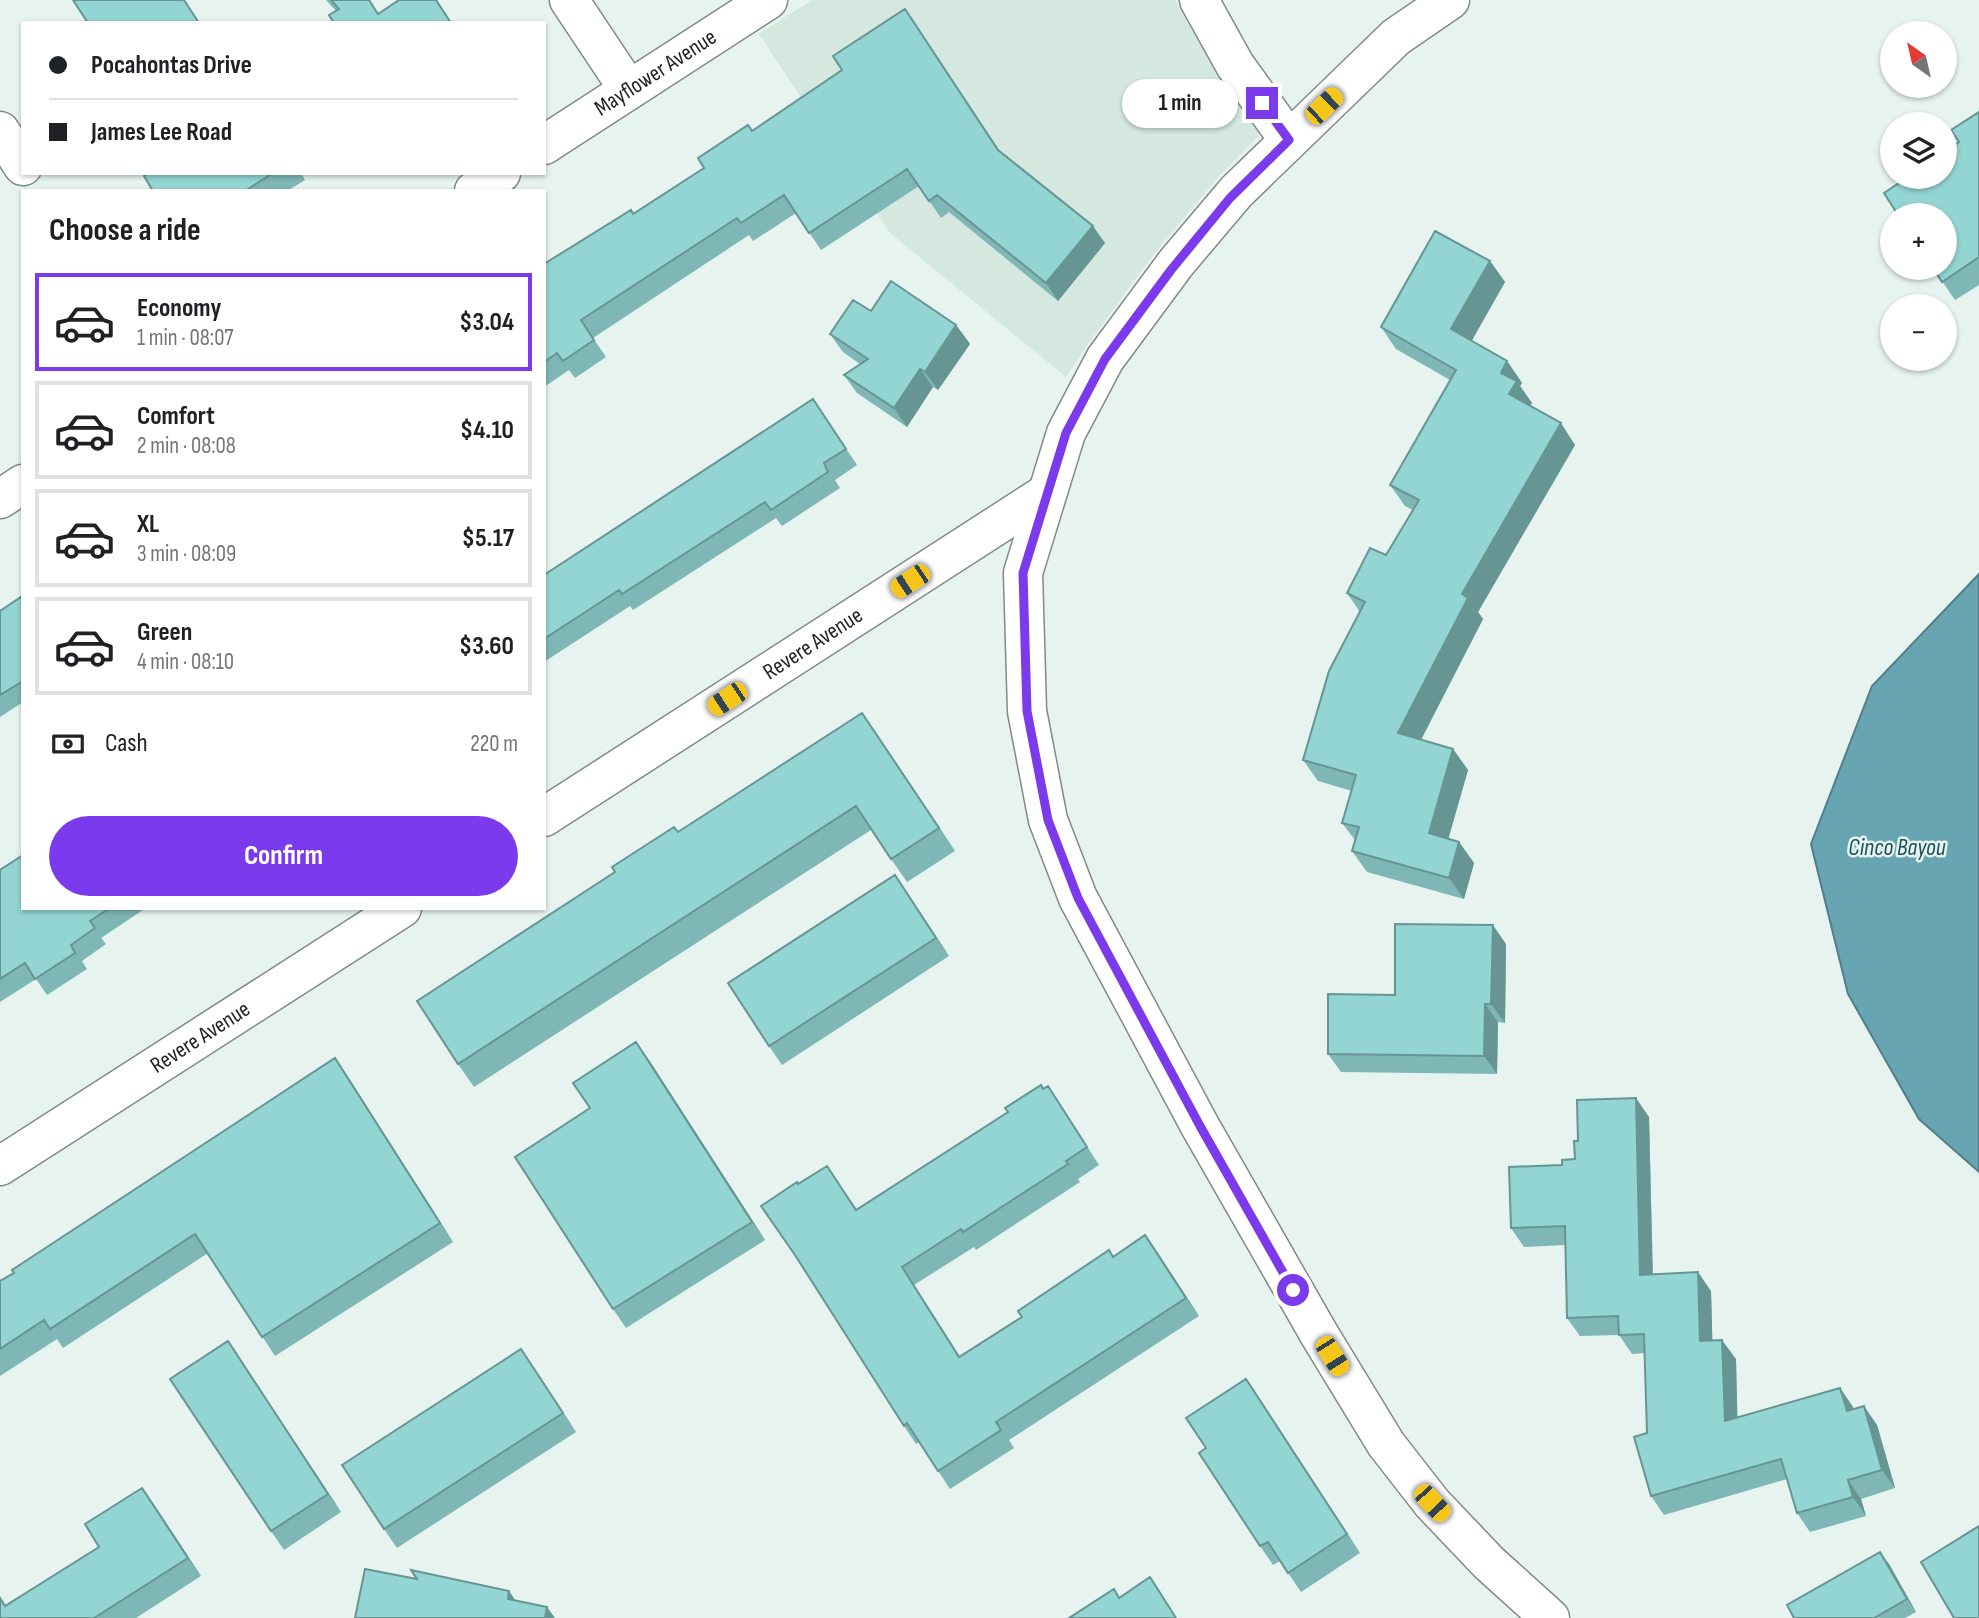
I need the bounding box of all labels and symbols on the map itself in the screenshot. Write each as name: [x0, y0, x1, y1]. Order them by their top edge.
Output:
north arrow: [1880, 21, 1956, 98]
street label: Mayflower Avenue: [589, 23, 722, 122]
callout: 1 min: [1122, 78, 1238, 128]
car: [1302, 84, 1347, 128]
route end: [1246, 87, 1278, 119]
car: [887, 561, 934, 601]
street label: Revere Avenue: [758, 601, 868, 686]
car: [704, 679, 751, 719]
water label: Cinco Bayou: [1848, 833, 1946, 862]
street label: Revere Avenue: [145, 995, 255, 1080]
route start: [1277, 1274, 1309, 1306]
car: [1312, 1333, 1353, 1379]
car: [1410, 1480, 1455, 1526]

